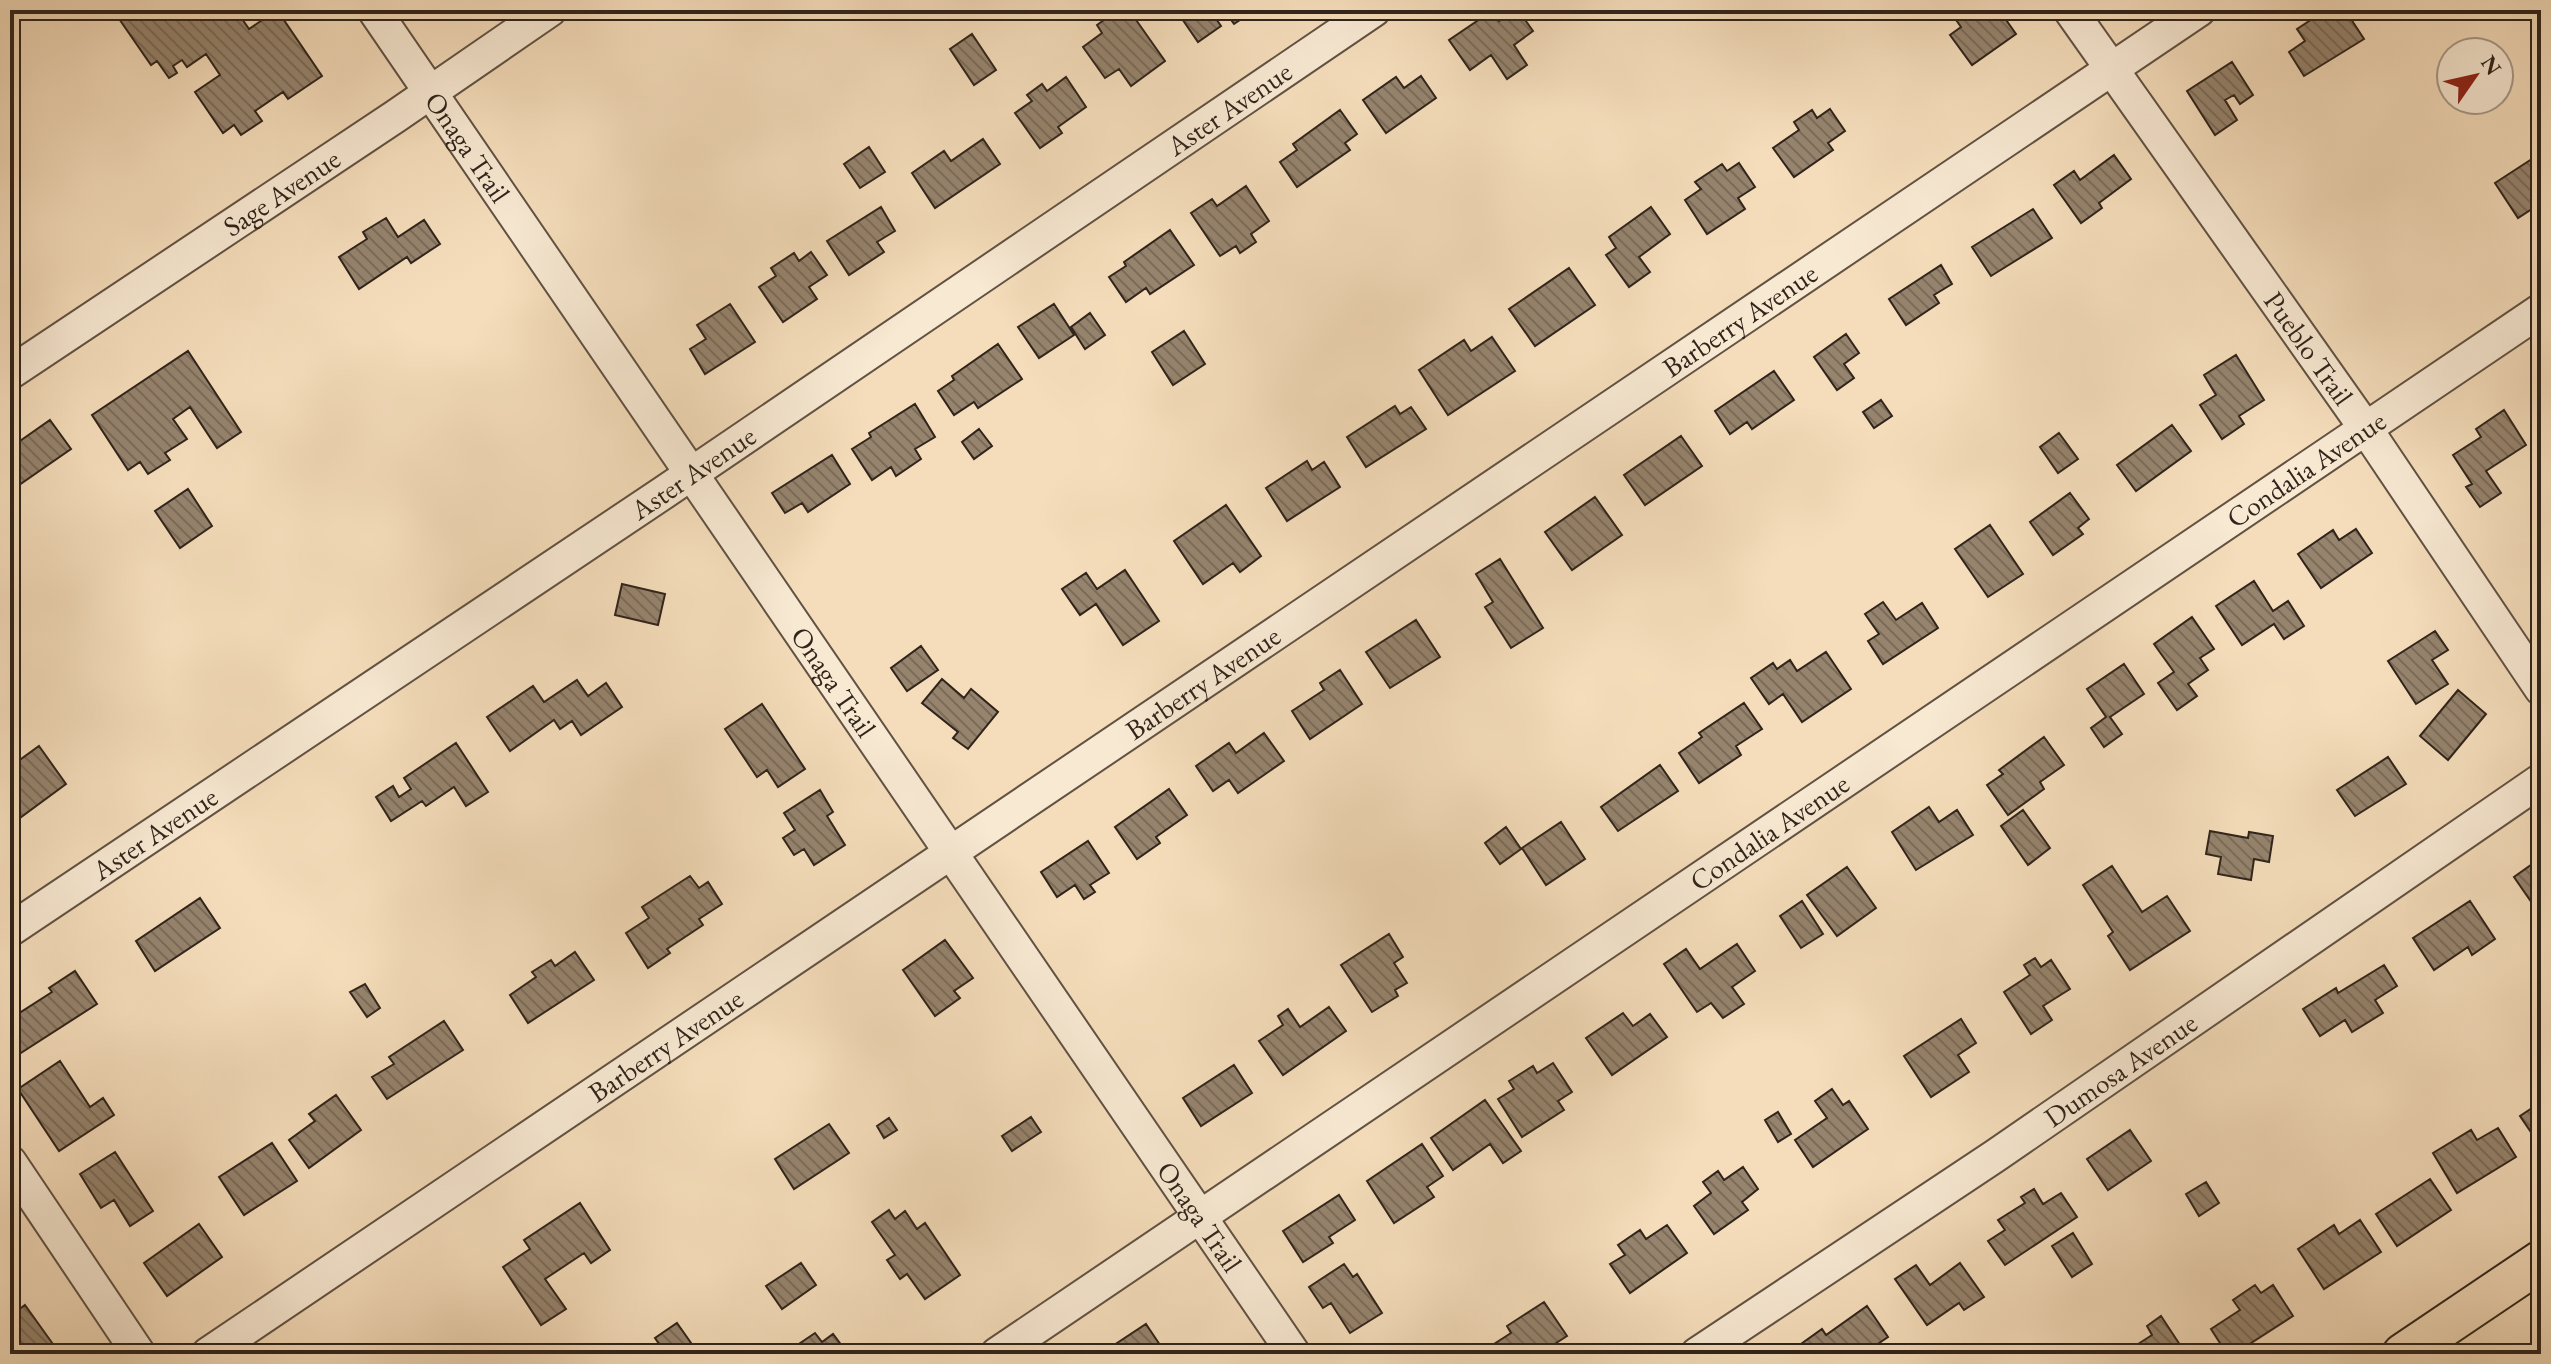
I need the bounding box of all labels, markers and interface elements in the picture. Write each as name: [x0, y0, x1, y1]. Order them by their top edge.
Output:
north arrow: [2435, 36, 2515, 116]
text: N: [2474, 50, 2508, 81]
street label: Aster Avenue: [1159, 53, 1299, 164]
street label: Onaga Trail: [417, 85, 518, 210]
street label: Sage Avenue: [216, 140, 347, 244]
street label: Barberry Avenue: [1655, 255, 1824, 385]
street label: Pueblo Trail: [2256, 284, 2362, 412]
street label: Condalia Avenue: [2219, 402, 2393, 536]
street label: Aster Avenue: [623, 417, 763, 528]
street label: Barberry Avenue: [1118, 617, 1287, 748]
street label: Onaga Trail: [783, 619, 885, 744]
street label: Condalia Avenue: [1682, 765, 1856, 899]
street label: Aster Avenue: [84, 778, 224, 889]
street label: Barberry Avenue: [581, 980, 750, 1110]
street label: Dumosa Avenue: [2037, 1004, 2204, 1135]
street label: Onaga Trail: [1149, 1154, 1251, 1279]

